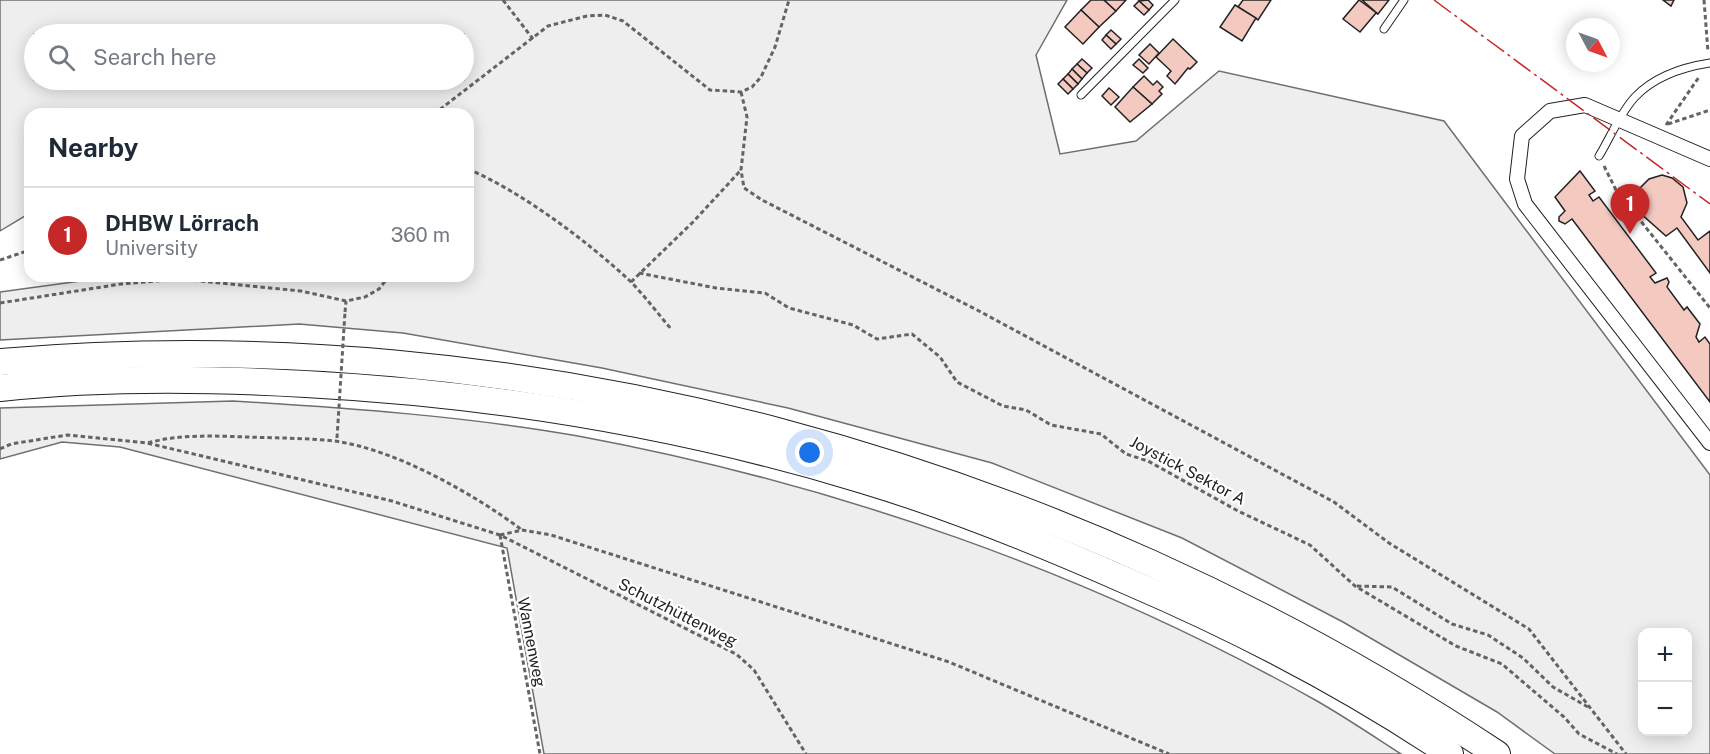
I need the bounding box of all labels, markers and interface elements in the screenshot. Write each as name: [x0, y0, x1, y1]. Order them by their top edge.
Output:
north arrow: [1566, 18, 1620, 72]
search box: [24, 24, 474, 90]
icon: search: [45, 41, 78, 74]
text: Search here: [93, 44, 217, 70]
text: Nearby: [48, 132, 138, 163]
pin: 1: [1610, 184, 1650, 234]
text: DHBW Lörrach: [105, 210, 259, 236]
text: 1: [63, 223, 72, 247]
text: 360 m: [391, 223, 450, 247]
text: University: [105, 236, 198, 260]
street label: Joystick Sektor A: [1127, 432, 1249, 509]
your location: [795, 438, 824, 467]
street label: Schutzhüttenweg: [615, 574, 740, 651]
street label: Wannenweg: [513, 596, 550, 689]
map controls: [1638, 628, 1692, 736]
button: +: [1638, 628, 1692, 682]
button: −: [1638, 682, 1692, 736]

